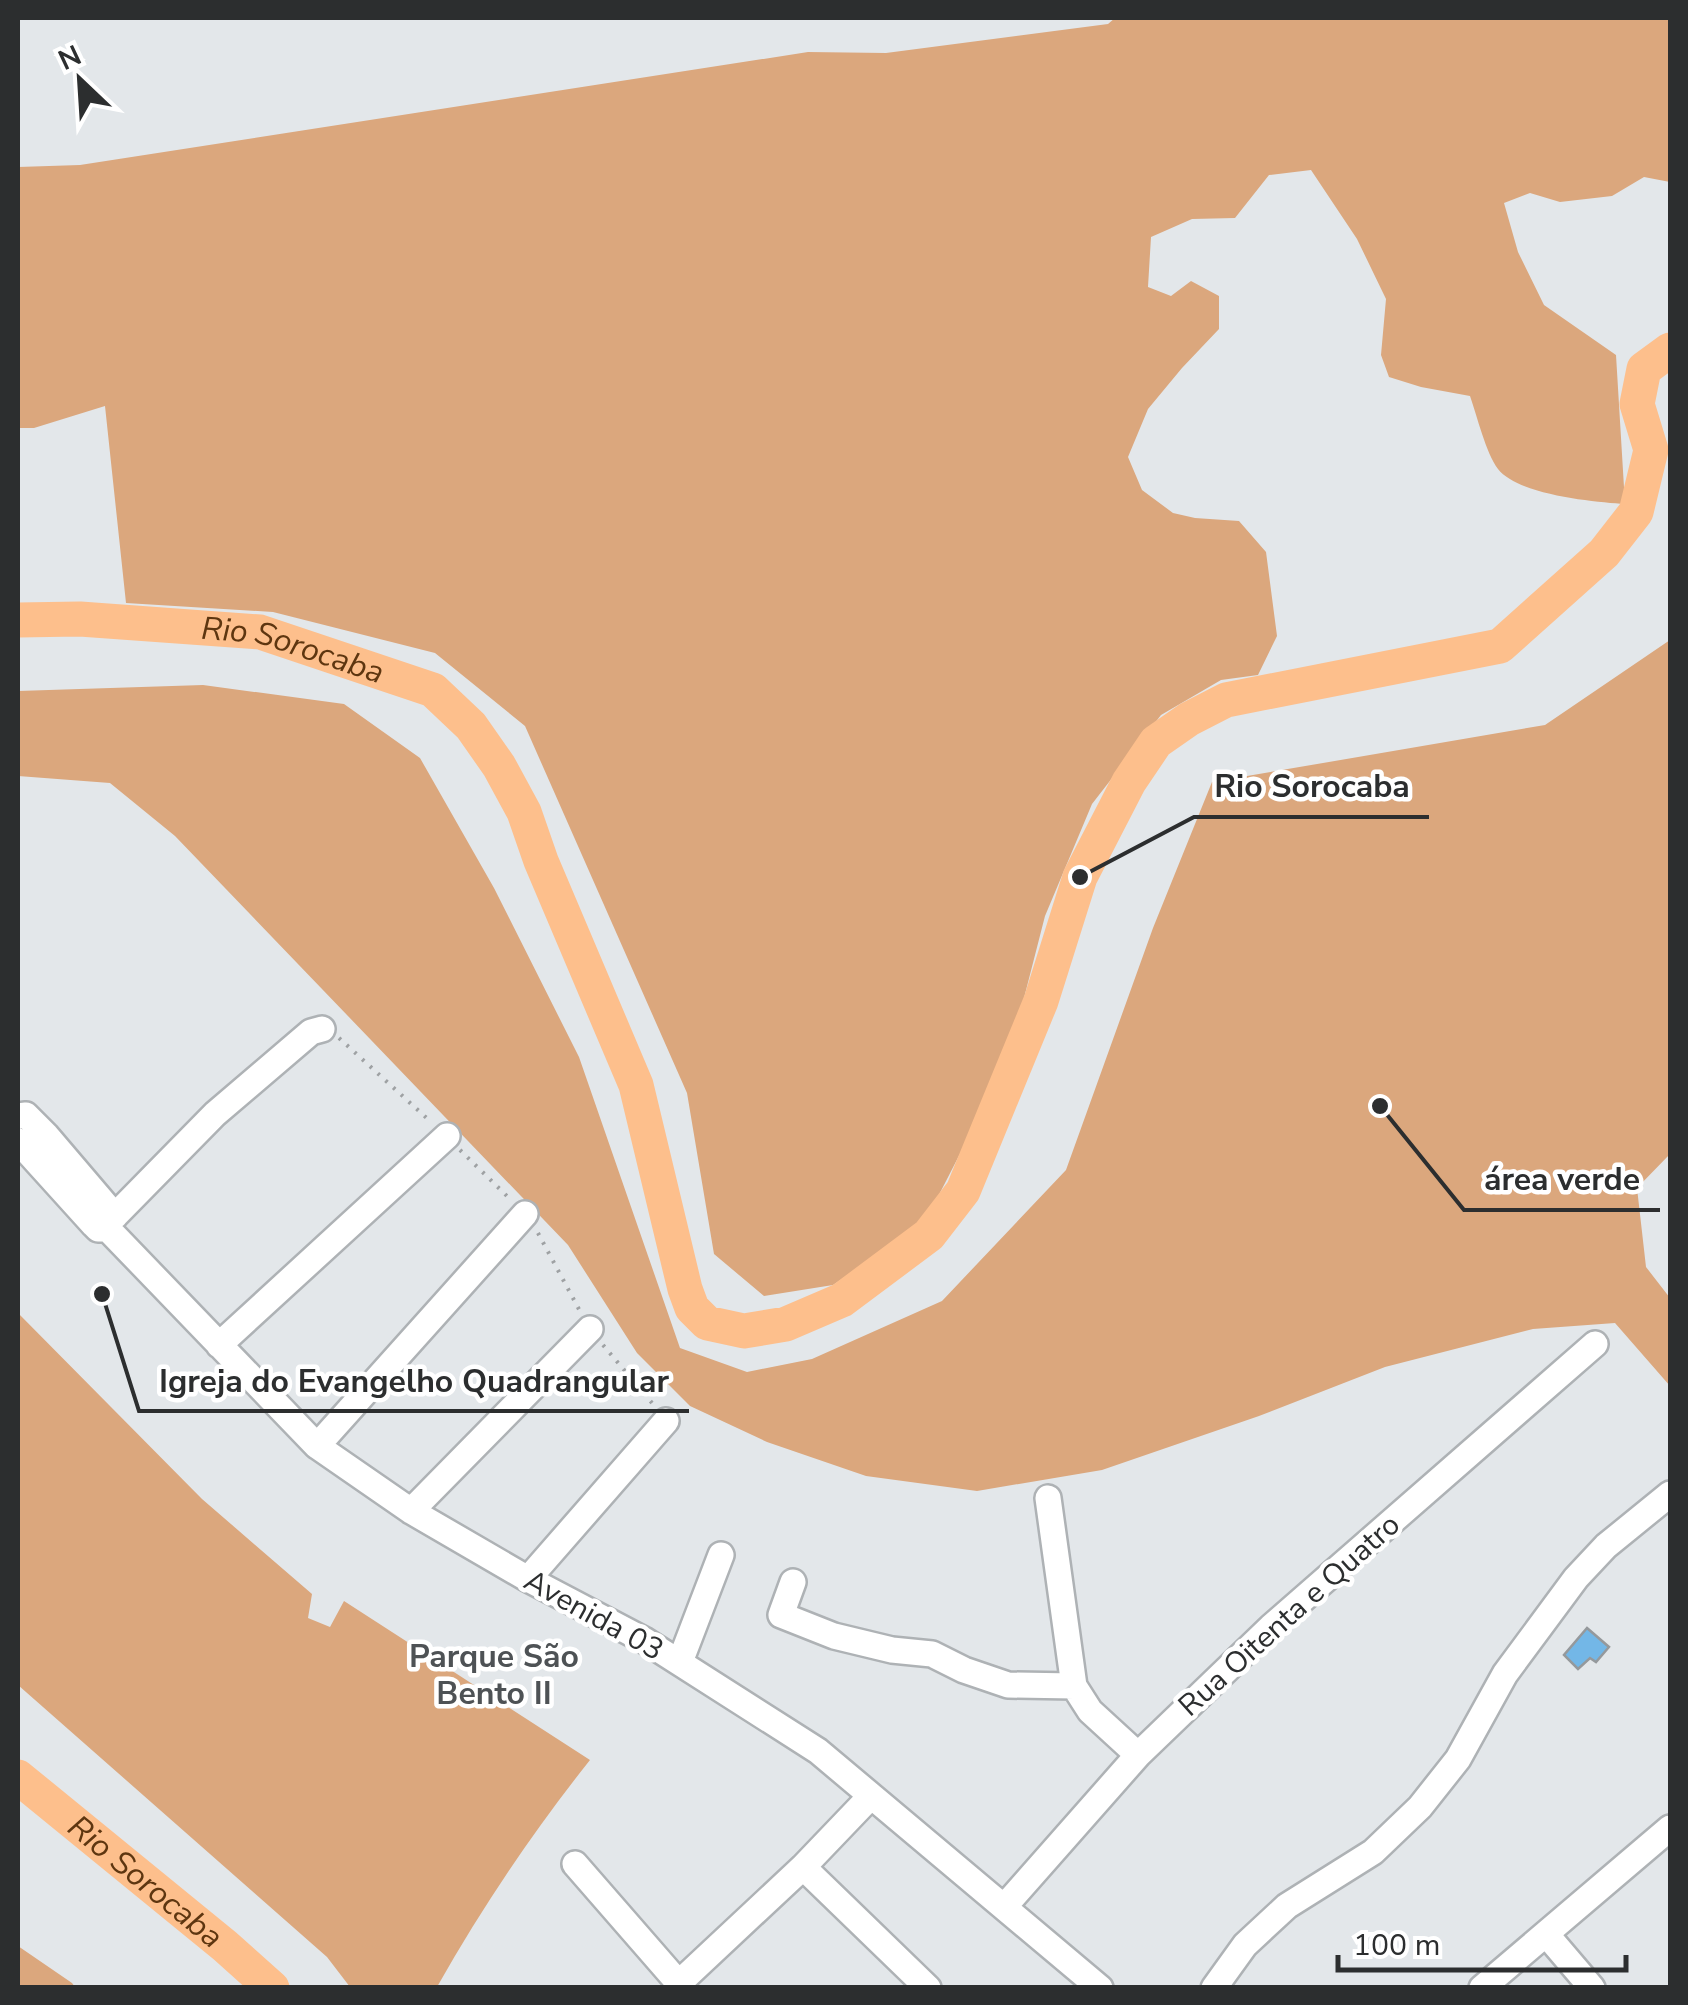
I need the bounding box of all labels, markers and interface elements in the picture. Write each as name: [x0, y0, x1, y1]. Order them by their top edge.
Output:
north arrow: [30, 30, 130, 130]
text: N: [52, 37, 87, 80]
water label: Rio Sorocaba: [200, 607, 390, 694]
callout: Rio Sorocaba: [1194, 755, 1429, 817]
text: Rio Sorocaba: [1214, 765, 1410, 808]
callout: área verde: [1464, 1148, 1660, 1210]
text: área verde: [1484, 1158, 1640, 1201]
callout: Igreja do Evangelho Quadrangular: [139, 1349, 689, 1411]
text: Igreja do Evangelho Quadrangular: [159, 1360, 669, 1403]
street label: Rua Oitenta e Quatro: [1170, 1505, 1409, 1726]
street label: Avenida 03: [517, 1560, 671, 1671]
district label: Parque São Bento II: [409, 1635, 579, 1715]
water label: Rio Sorocaba: [59, 1805, 232, 1958]
scale bar: [1338, 1910, 1626, 1972]
text: 100 m: [1353, 1925, 1440, 1966]

